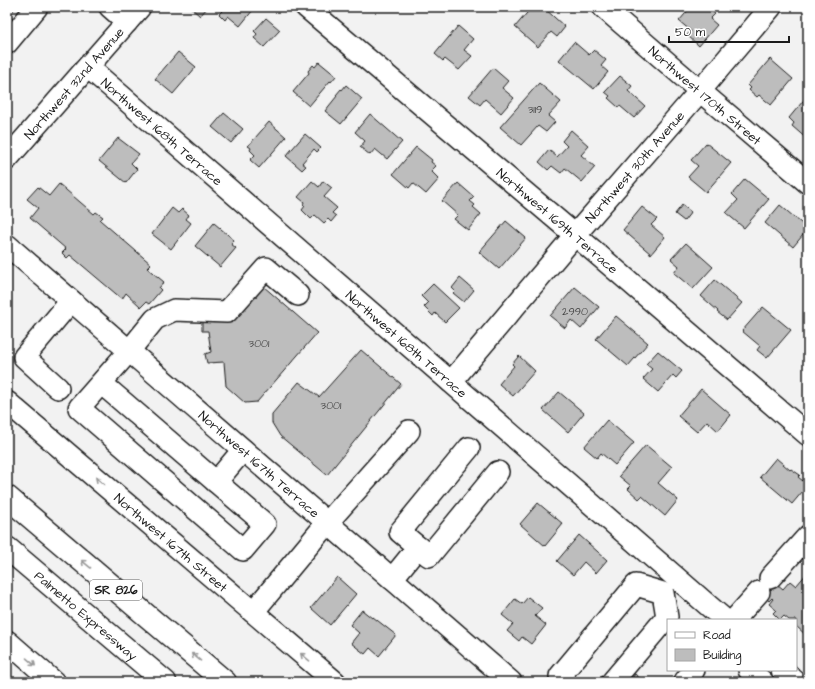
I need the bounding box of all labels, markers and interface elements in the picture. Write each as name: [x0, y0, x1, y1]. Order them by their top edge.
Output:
scale bar: [669, 18, 789, 44]
street label: Northwest 32nd Avenue: [20, 24, 128, 144]
text: 50 m: [675, 24, 706, 41]
street label: Northwest 170th Street: [644, 42, 766, 150]
street label: Northwest 168th Terrace: [97, 74, 226, 190]
house number: 3119: [528, 102, 542, 117]
street label: Northwest 30th Avenue: [582, 107, 689, 227]
street label: Northwest 169th Terrace: [492, 164, 622, 278]
street label: Northwest 168th Terrace: [341, 287, 471, 402]
house number: 2990: [562, 304, 588, 319]
house number: 3001: [249, 336, 270, 351]
house number: 3001: [321, 398, 342, 413]
street label: Northwest 167th Terrace: [194, 407, 323, 522]
one-way arrow: [95, 477, 105, 486]
street label: Northwest 167th Street: [110, 489, 232, 597]
one-way arrow: [80, 559, 91, 568]
street label: Palmetto Expressway: [30, 567, 141, 666]
road number: SR 826: [90, 580, 142, 600]
legend: [667, 619, 797, 671]
text: Road: [703, 627, 731, 644]
text: Building: [703, 647, 741, 665]
one-way arrow: [190, 652, 201, 661]
one-way arrow: [300, 652, 311, 661]
one-way arrow: [25, 657, 36, 666]

